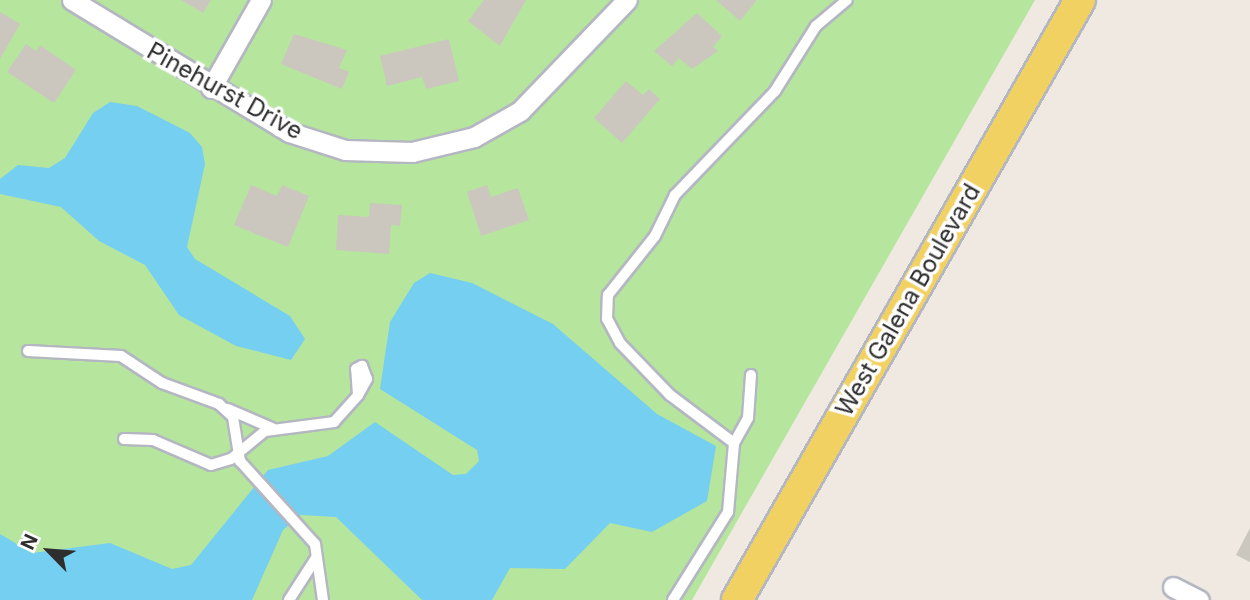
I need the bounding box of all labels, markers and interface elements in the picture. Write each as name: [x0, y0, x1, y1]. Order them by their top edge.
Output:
street label: Pinehurst Drive: [142, 36, 308, 146]
street label: West Galena Boulevard: [830, 179, 986, 421]
north arrow: [14, 516, 84, 586]
text: N: [16, 530, 43, 553]

